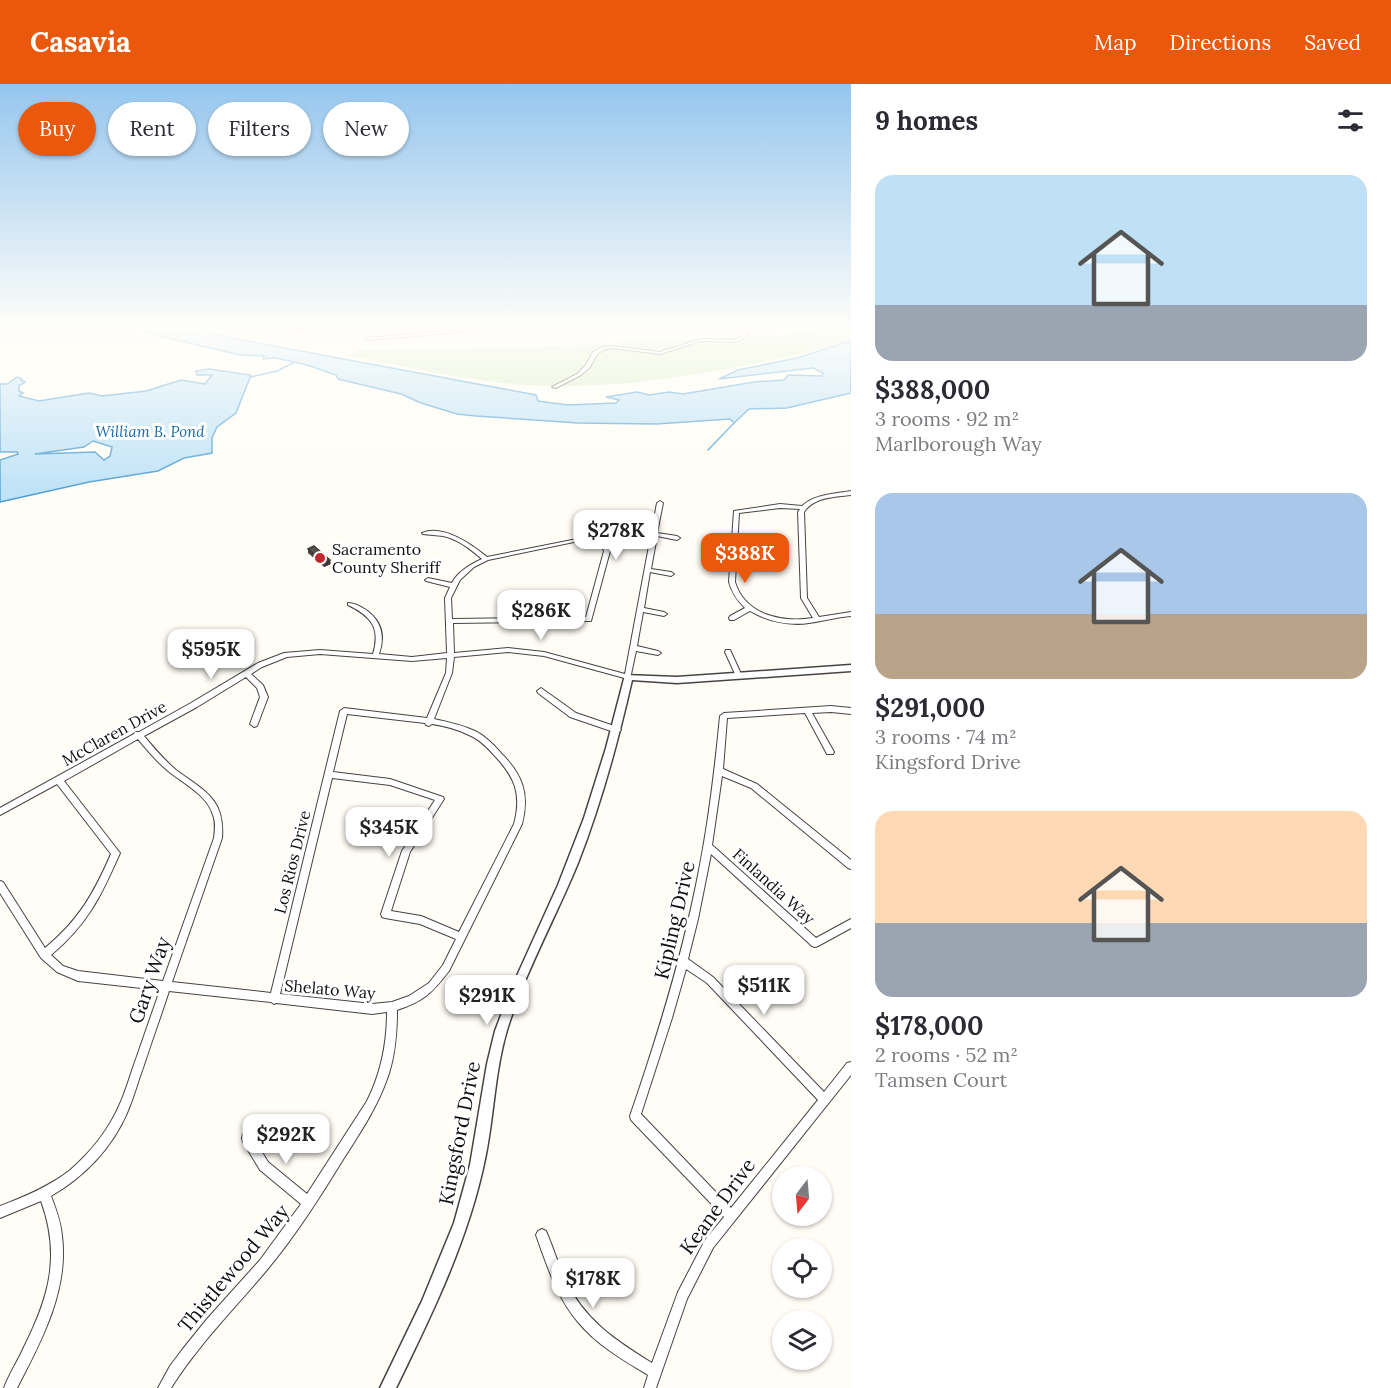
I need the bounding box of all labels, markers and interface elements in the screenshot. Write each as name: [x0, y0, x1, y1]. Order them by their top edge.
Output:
text: Casavia: [30, 24, 131, 60]
text: Map: [1094, 29, 1137, 56]
text: Directions: [1170, 29, 1271, 56]
text: Saved: [1304, 29, 1361, 56]
chip: Buy: [18, 102, 96, 156]
chip: Rent: [108, 102, 196, 156]
chip: Filters: [208, 102, 311, 156]
chip: New: [323, 102, 409, 156]
text: 9 homes: [875, 104, 978, 137]
icon: filters: [1334, 104, 1367, 137]
icon: home: [1067, 214, 1175, 322]
text: $388,000: [875, 373, 990, 406]
text: 3 rooms · 92 m²: [875, 406, 1019, 431]
water label: William B. Pond: [95, 422, 205, 441]
text: Marlborough Way: [875, 431, 1042, 456]
pin: $278K: [574, 510, 658, 561]
text: $278K: [587, 517, 645, 542]
icon: home: [1067, 532, 1175, 640]
pin: $388K: [703, 533, 787, 584]
place label: Sacramento County Sheriff: [332, 539, 442, 577]
text: $388K: [715, 540, 775, 565]
marker: Sacramento County Sheriff: [313, 551, 327, 565]
pin: $286K: [499, 590, 583, 641]
text: $286K: [511, 597, 571, 622]
pin: $595K: [169, 629, 253, 680]
text: $595K: [181, 636, 241, 661]
text: $291,000: [875, 691, 985, 724]
street label: McClaren Drive: [58, 696, 170, 770]
text: 3 rooms · 74 m²: [875, 724, 1017, 749]
text: Kingsford Drive: [875, 749, 1021, 774]
pin: $345K: [347, 807, 431, 858]
street label: Los Rios Drive: [270, 808, 315, 916]
text: $345K: [360, 814, 418, 839]
street label: Finlandia Way: [729, 844, 820, 928]
icon: home: [1067, 850, 1175, 958]
street label: Kipling Drive: [648, 858, 700, 982]
street label: Gary Way: [123, 933, 176, 1027]
pin: $511K: [722, 965, 806, 1016]
text: $511K: [737, 972, 791, 997]
street label: Shelato Way: [284, 975, 377, 1003]
pin: $291K: [445, 975, 529, 1026]
text: $291K: [459, 982, 515, 1007]
text: $178,000: [875, 1009, 984, 1042]
text: 2 rooms · 52 m²: [875, 1042, 1018, 1067]
street label: Kingsford Drive: [433, 1059, 485, 1207]
text: Tamsen Court: [875, 1067, 1007, 1092]
pin: $292K: [244, 1114, 328, 1165]
text: $292K: [257, 1121, 315, 1146]
street label: Keane Drive: [674, 1153, 760, 1259]
north arrow: [772, 1166, 832, 1226]
map controls: [772, 1166, 832, 1370]
street label: Thistlewood Way: [172, 1198, 294, 1337]
button: locate: [772, 1238, 832, 1298]
pin: $178K: [551, 1258, 635, 1309]
text: $178K: [566, 1265, 620, 1290]
button: layers: [772, 1310, 832, 1370]

